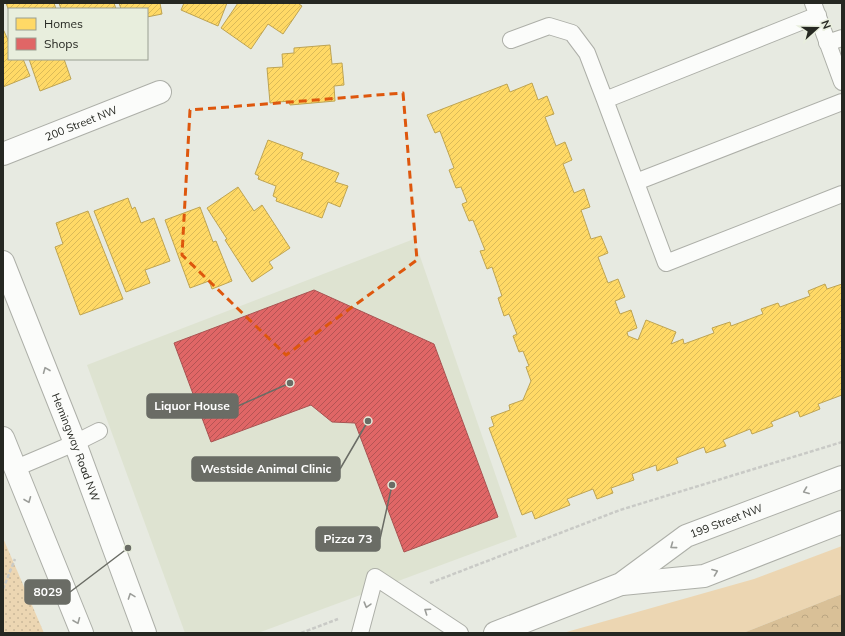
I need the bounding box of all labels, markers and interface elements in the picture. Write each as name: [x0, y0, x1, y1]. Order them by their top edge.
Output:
legend: [8, 8, 148, 60]
north arrow: [797, 8, 837, 48]
text: Homes: [44, 16, 83, 31]
text: N: [818, 18, 834, 31]
text: Shops: [44, 36, 79, 51]
street label: 200 Street NW: [43, 103, 119, 144]
one-way arrow: [42, 367, 50, 374]
street label: Hemingway Road NW: [49, 391, 103, 503]
callout: Liquor House: [147, 394, 238, 418]
text: Liquor House: [154, 398, 230, 413]
callout: Westside Animal Clinic: [192, 457, 340, 481]
text: Westside Animal Clinic: [200, 461, 332, 476]
one-way arrow: [802, 487, 809, 495]
one-way arrow: [24, 497, 32, 504]
street label: 199 Street NW: [688, 501, 764, 541]
callout: Pizza 73: [316, 527, 380, 551]
text: Pizza 73: [324, 531, 372, 546]
one-way arrow: [670, 541, 677, 549]
one-way arrow: [711, 569, 718, 577]
callout: 8029: [25, 580, 70, 604]
text: 8029: [34, 584, 62, 599]
one-way arrow: [128, 593, 136, 600]
one-way arrow: [363, 601, 372, 608]
one-way arrow: [424, 609, 431, 616]
one-way arrow: [72, 617, 80, 624]

